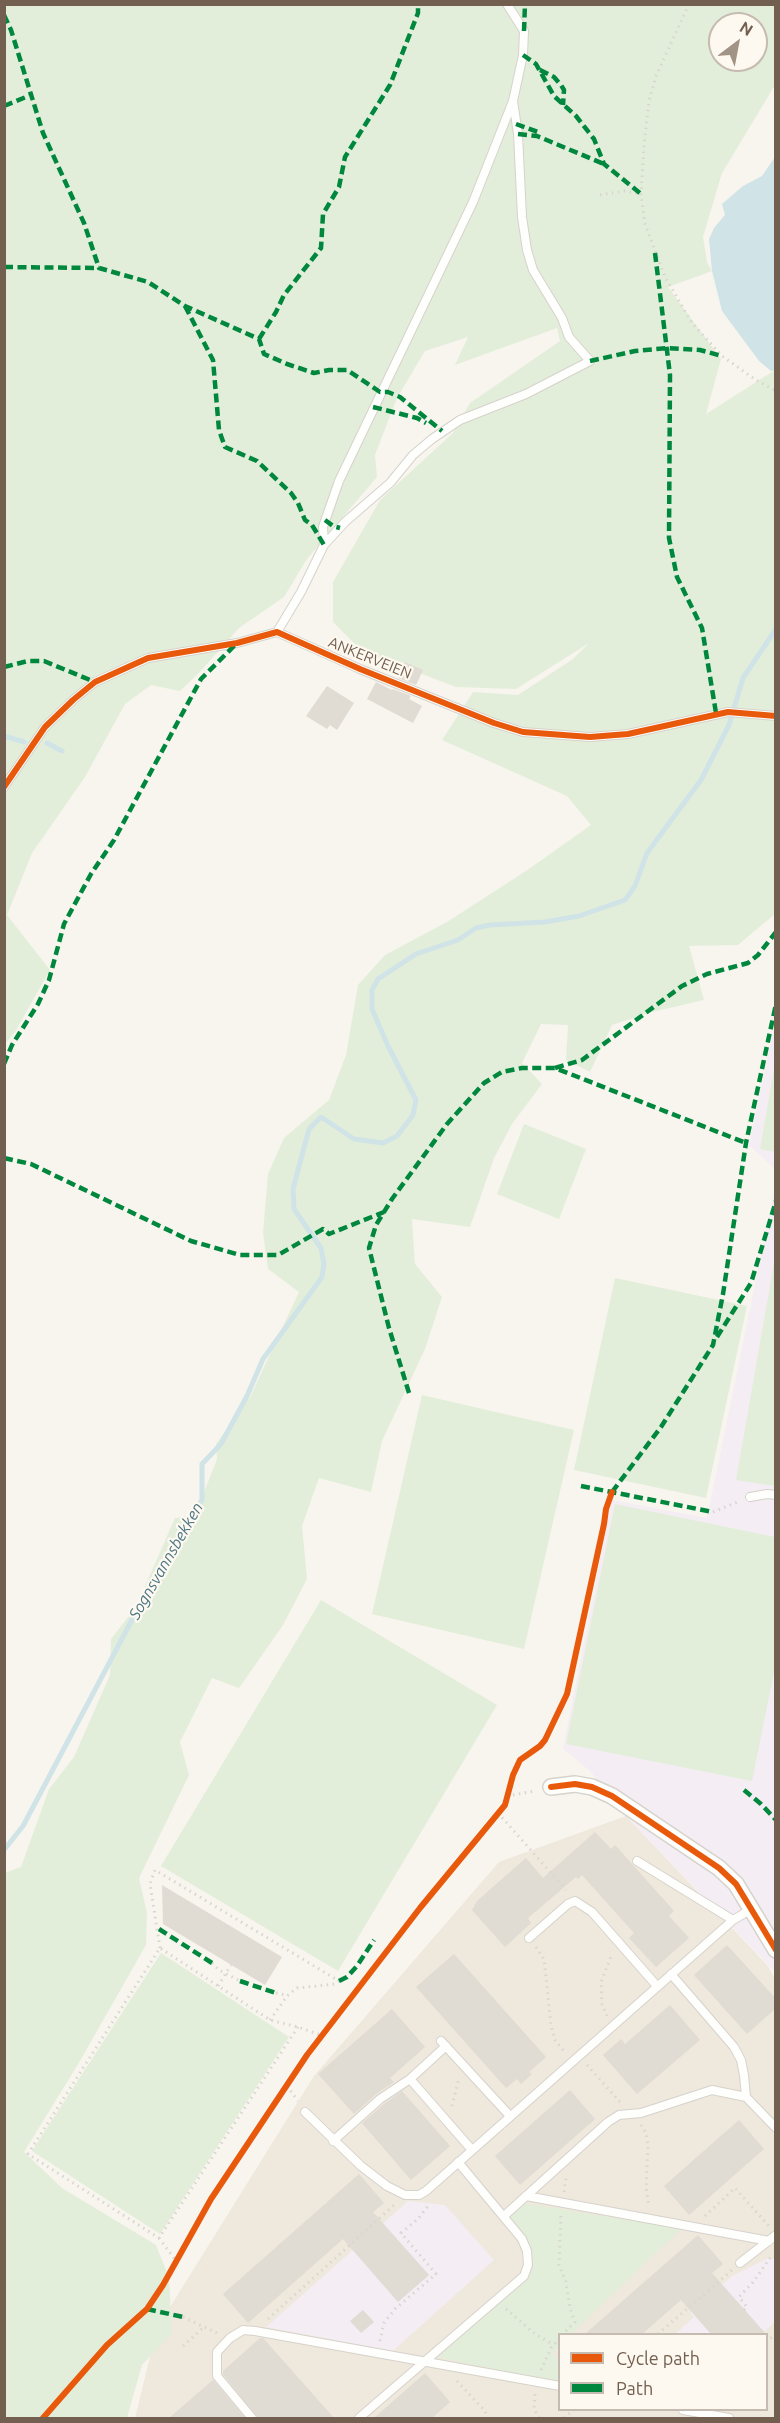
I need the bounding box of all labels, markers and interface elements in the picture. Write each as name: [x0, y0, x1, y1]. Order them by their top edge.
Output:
north arrow: [708, 12, 768, 72]
text: N: [737, 18, 756, 39]
street label: ANKERVEIEN: [326, 633, 414, 683]
water label: Sognsvannsbekken: [125, 1499, 207, 1623]
legend: [558, 2333, 768, 2411]
text: Cycle path: [616, 2348, 700, 2368]
text: Path: [616, 2378, 653, 2398]

